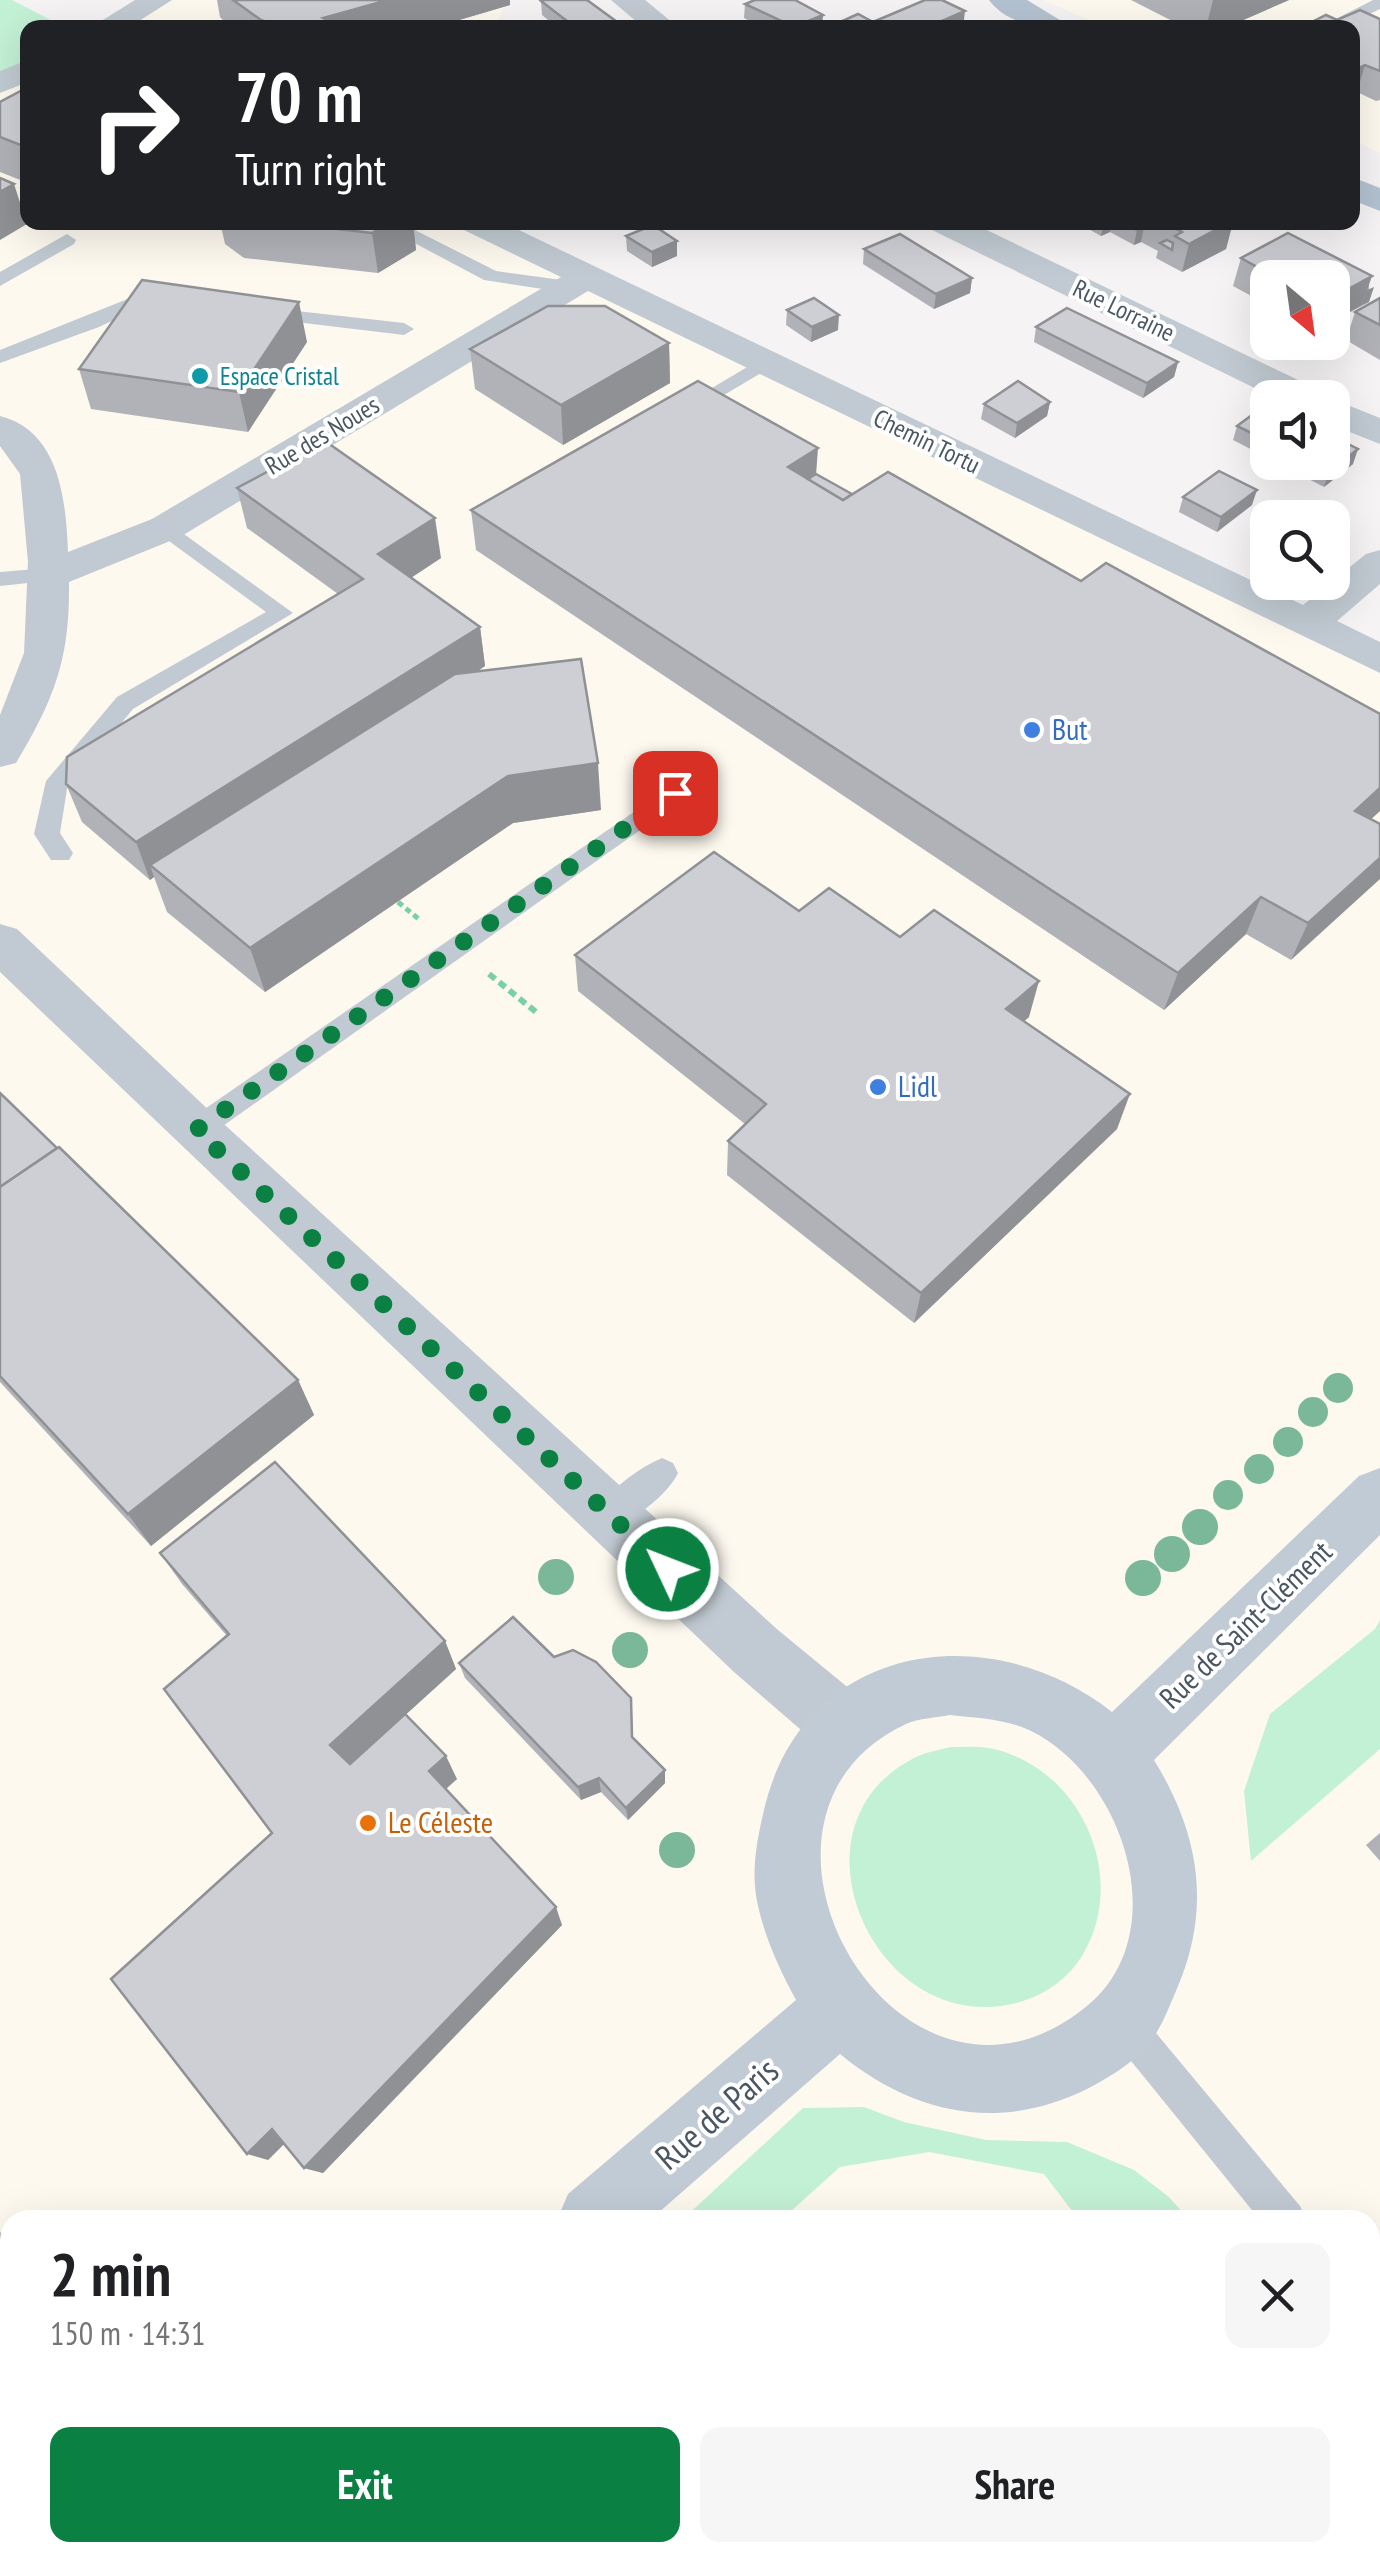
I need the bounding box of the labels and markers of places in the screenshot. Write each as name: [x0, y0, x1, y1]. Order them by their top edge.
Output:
place label: Espace Cristal: [220, 360, 339, 392]
marker: Espace Cristal: [189, 365, 211, 387]
place label: But: [1052, 709, 1088, 748]
marker: But: [1021, 719, 1043, 741]
pin: [633, 751, 718, 836]
place label: Lidl: [898, 1066, 937, 1105]
marker: Lidl: [867, 1076, 889, 1098]
place label: Le Céleste: [388, 1802, 493, 1841]
marker: Le Céleste: [357, 1812, 379, 1834]

